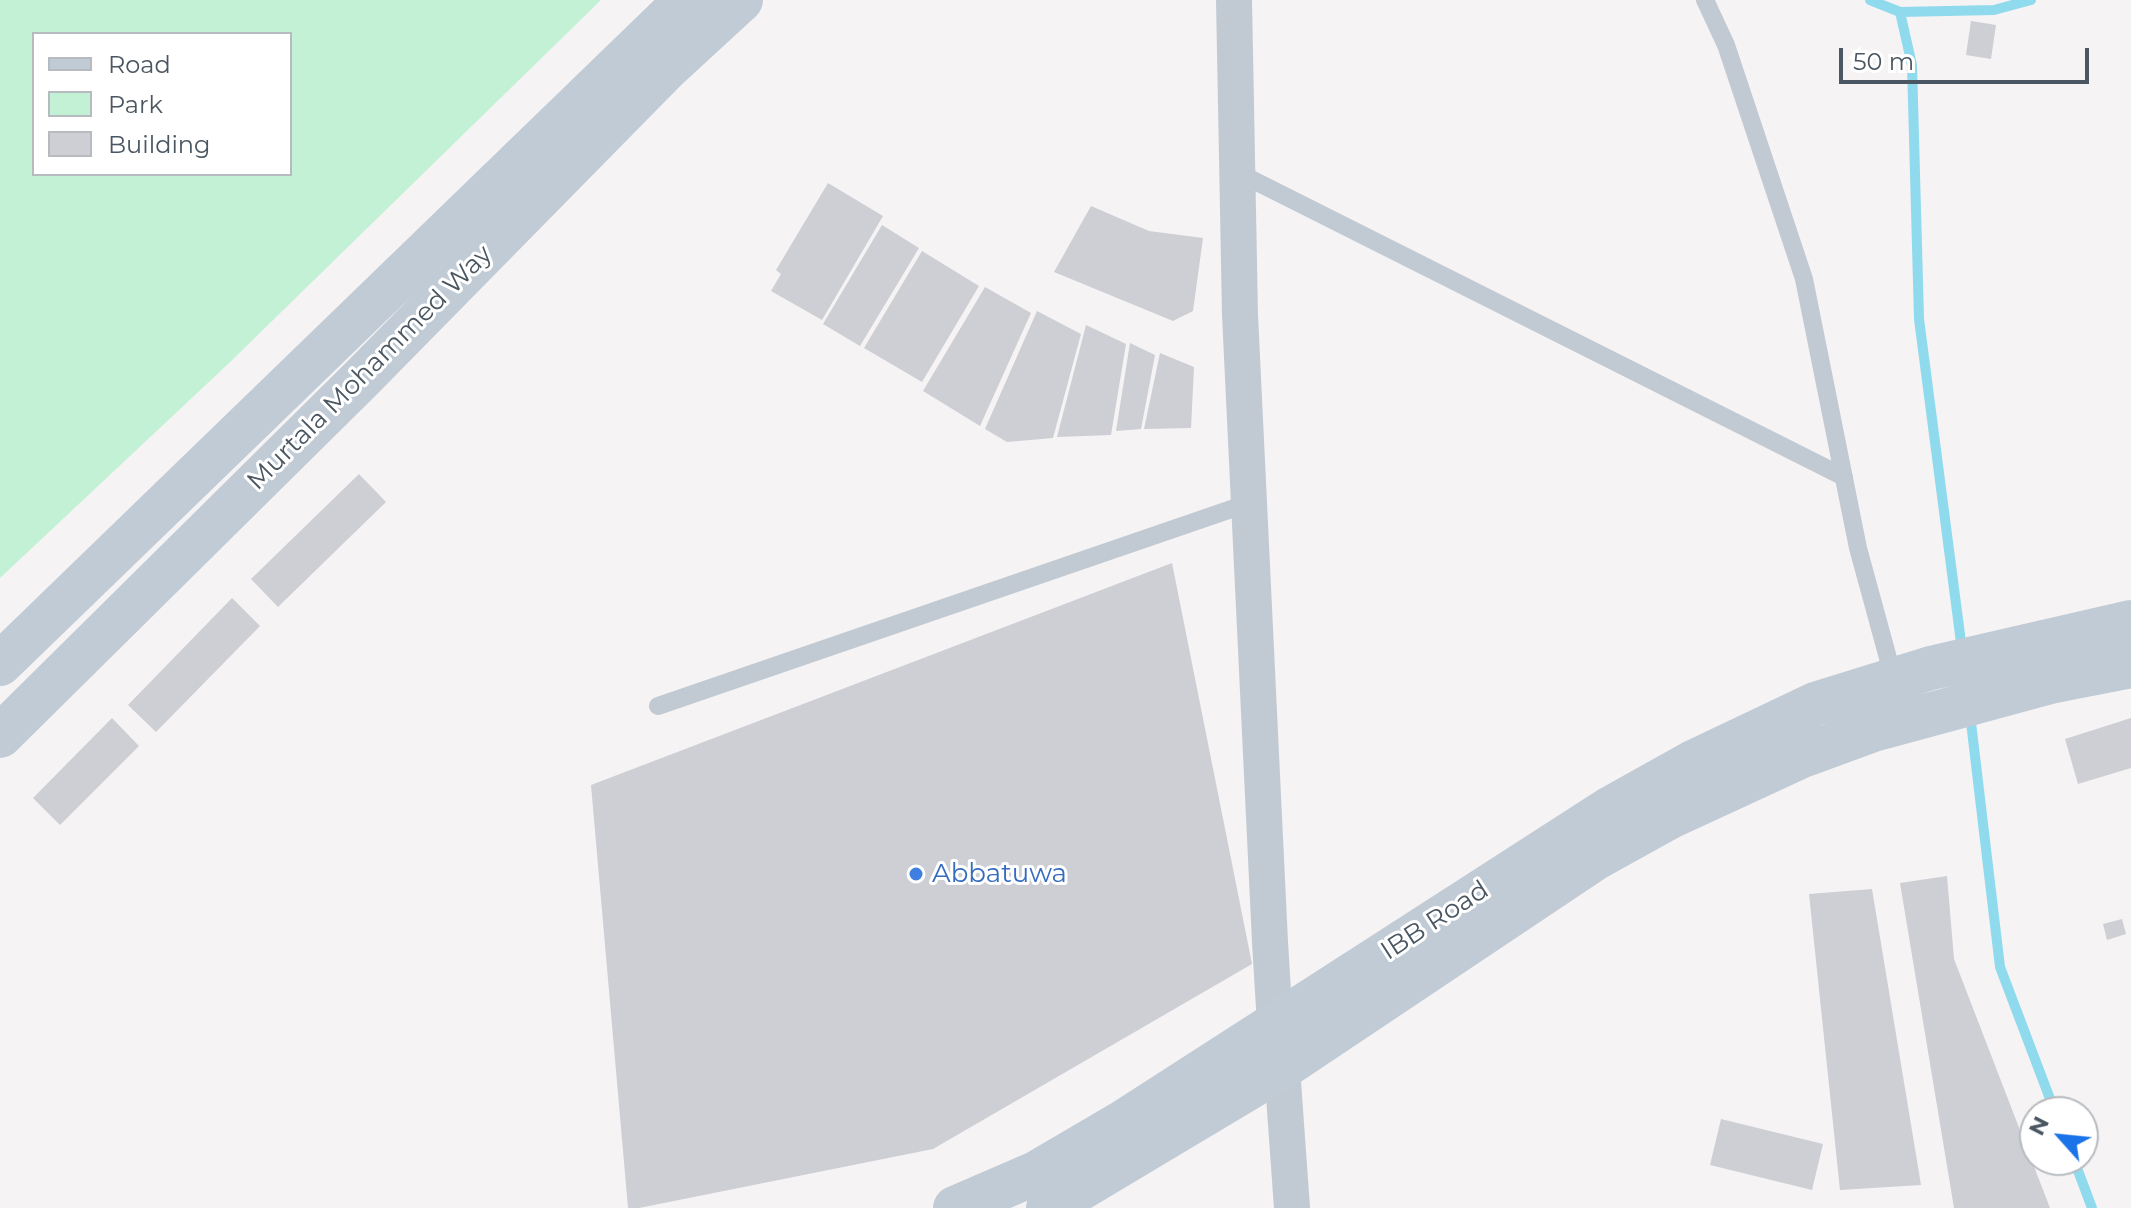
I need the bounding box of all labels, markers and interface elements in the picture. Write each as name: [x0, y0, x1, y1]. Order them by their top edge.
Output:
legend: [32, 32, 292, 176]
scale bar: [1843, 32, 2093, 82]
text: 50 m: [1853, 47, 1914, 76]
text: Road: [108, 50, 171, 79]
text: Park: [108, 90, 163, 119]
text: Building: [108, 130, 211, 159]
street label: Murtala Mohammed Way: [241, 239, 499, 497]
place label: Abbatuwa: [932, 858, 1067, 890]
marker: Abbatuwa: [907, 865, 925, 883]
street label: IBB Road: [1375, 875, 1495, 967]
north arrow: [2019, 1096, 2099, 1176]
text: N: [2023, 1112, 2055, 1140]

